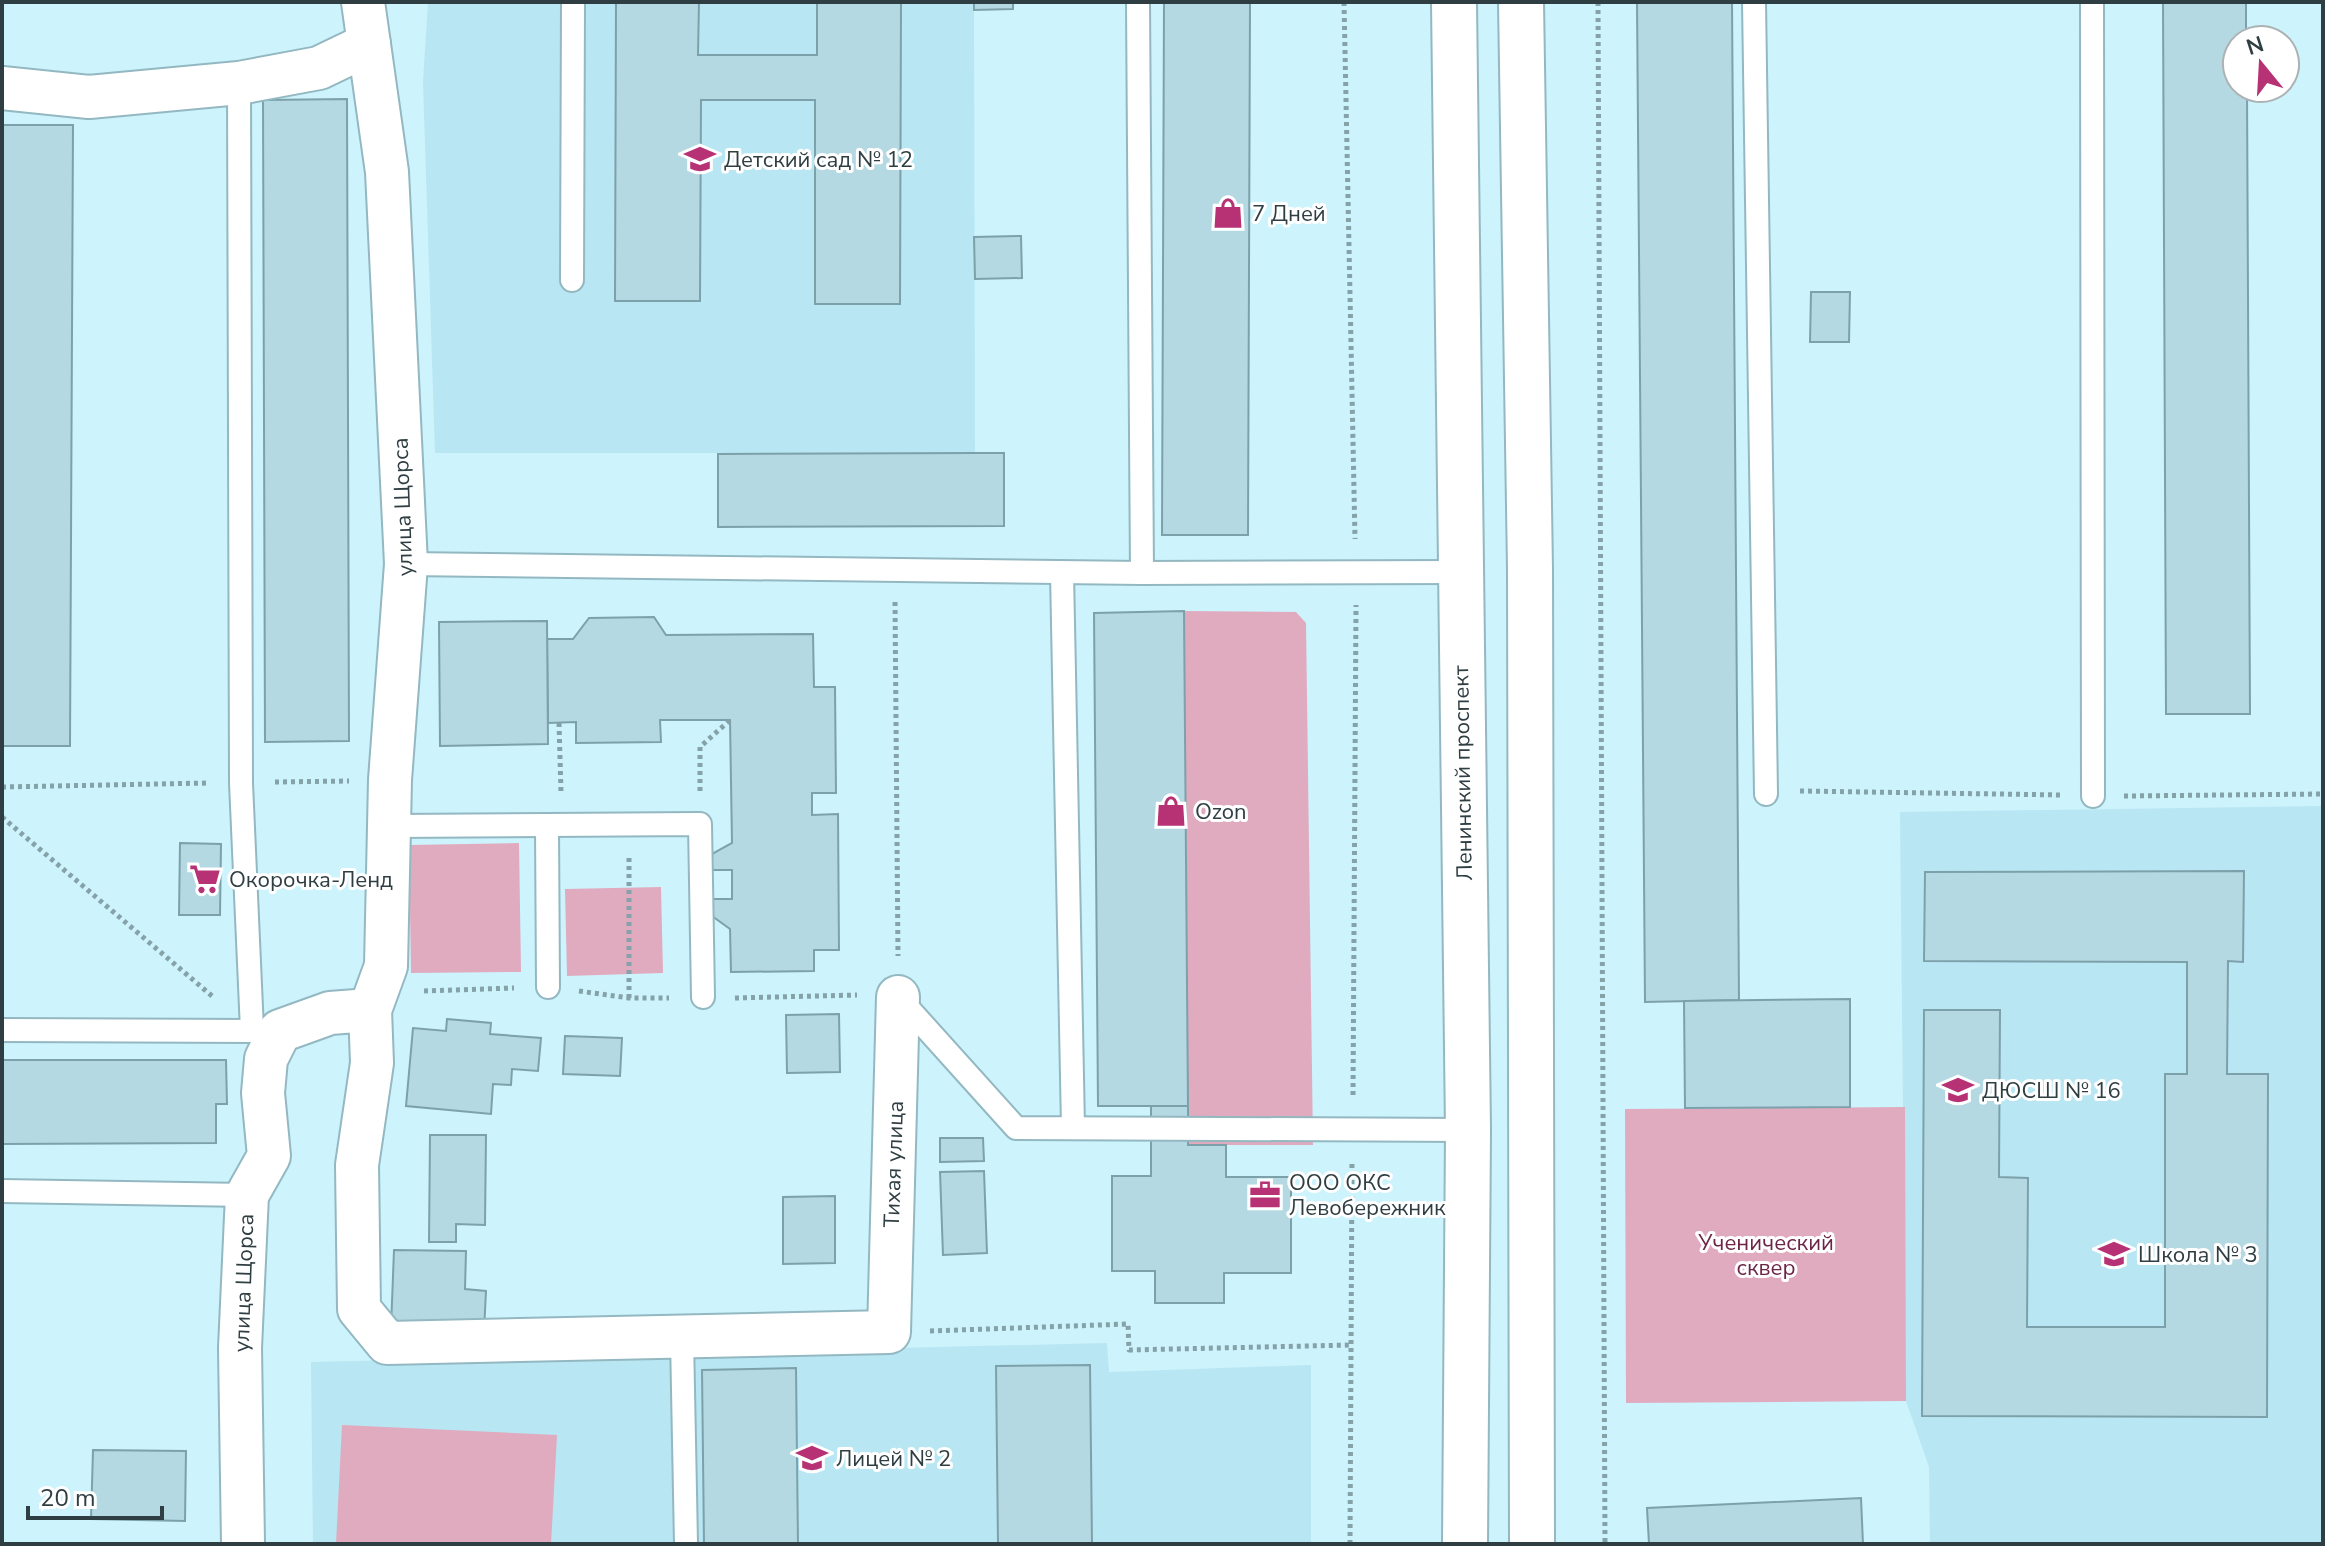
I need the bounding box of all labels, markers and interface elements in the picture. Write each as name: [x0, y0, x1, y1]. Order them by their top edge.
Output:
north arrow: [2221, 24, 2301, 104]
text: N: [2243, 29, 2268, 63]
school or university icon: Детский сад № 12: [683, 142, 717, 176]
place label: Детский сад № 12: [724, 145, 913, 175]
shop icon: 7 Дней: [1211, 196, 1245, 230]
place label: 7 Дней: [1252, 199, 1326, 229]
street label: улица Щорса: [386, 437, 420, 577]
street label: Ленинский проспект: [1446, 665, 1480, 881]
shop icon: Ozon: [1154, 794, 1188, 828]
place label: Ozon: [1195, 797, 1247, 827]
supermarket icon: Окорочка-Ленд: [188, 862, 222, 896]
place label: Окорочка-Ленд: [229, 865, 393, 895]
school or university icon: ДЮСШ № 16: [1941, 1073, 1975, 1107]
place label: ДЮСШ № 16: [1982, 1076, 2121, 1106]
street label: Тихая улица: [877, 1100, 911, 1228]
place label: ООО ОКС Левобережник: [1289, 1168, 1446, 1223]
office icon: ООО ОКС Левобережник: [1248, 1178, 1282, 1212]
street label: улица Щорса: [227, 1213, 261, 1353]
park label: Ученический сквер: [1697, 1228, 1834, 1283]
school or university icon: Школа № 3: [2097, 1237, 2131, 1271]
place label: Школа № 3: [2138, 1240, 2258, 1270]
school or university icon: Лицей № 2: [795, 1441, 829, 1475]
place label: Лицей № 2: [836, 1444, 951, 1474]
scale bar: [28, 1470, 162, 1520]
text: 20 m: [40, 1482, 96, 1514]

